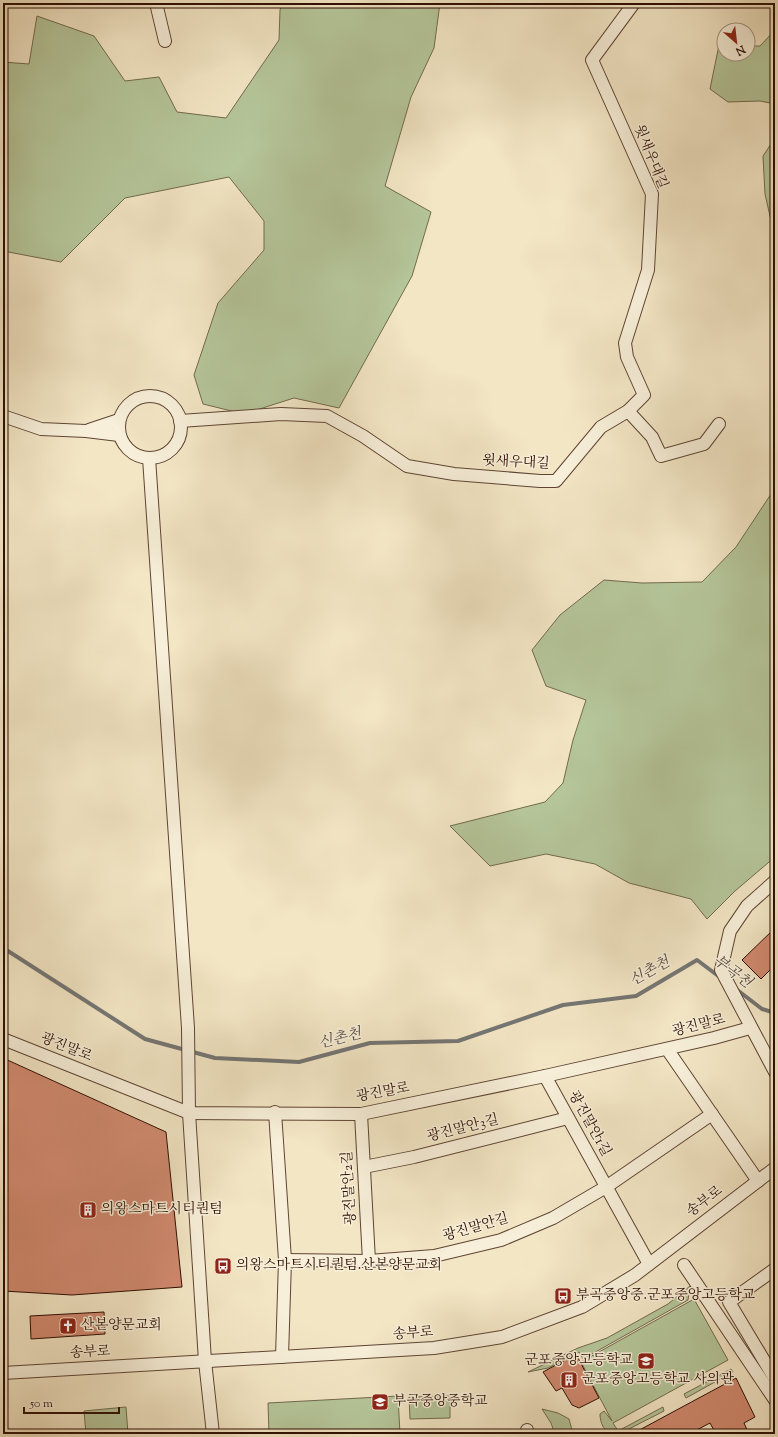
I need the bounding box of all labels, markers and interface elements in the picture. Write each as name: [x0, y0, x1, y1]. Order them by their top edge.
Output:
north arrow: [716, 22, 756, 62]
text: N: [732, 40, 749, 59]
street label: 윗새우대길: [628, 122, 672, 192]
street label: 윗새우대길: [482, 451, 550, 475]
water label: 부곡천: [708, 951, 757, 994]
water label: 신촌천: [626, 952, 675, 992]
street label: 광진말로: [670, 1010, 728, 1042]
water label: 신촌천: [316, 1023, 365, 1054]
street label: 광진말로: [37, 1029, 95, 1068]
street label: 광진말로: [355, 1078, 412, 1108]
street label: 광진말안1길: [563, 1087, 615, 1161]
street label: 광진말안3길: [425, 1110, 501, 1148]
street label: 광진말안2길: [338, 1150, 362, 1226]
street label: 송부로: [683, 1181, 728, 1222]
building icon: 의왕스마트시티퀀텀: [78, 1200, 98, 1220]
place label: 의왕스마트시티퀀텀: [101, 1200, 223, 1220]
street label: 광진말안길: [441, 1209, 511, 1247]
bus stop icon: 의왕스마트시티퀀텀.산본양문교회: [213, 1256, 233, 1276]
place label: 의왕스마트시티퀀텀.산본양문교회: [236, 1256, 442, 1276]
bus stop icon: 부곡중앙중.군포중앙고등학교: [553, 1286, 573, 1306]
place label: 부곡중앙중.군포중앙고등학교: [576, 1286, 756, 1306]
church icon: 산본양문교회: [58, 1316, 78, 1336]
place label: 산본양문교회: [81, 1316, 162, 1336]
street label: 송부로: [392, 1323, 434, 1345]
street label: 송부로: [69, 1342, 111, 1364]
place label: 군포중앙고등학교: [525, 1351, 633, 1371]
school or university icon: 군포중앙고등학교: [636, 1351, 656, 1371]
building icon: 군포중앙고등학교 사의관: [559, 1370, 579, 1390]
place label: 군포중앙고등학교 사의관: [582, 1370, 734, 1390]
scale bar: [24, 1389, 119, 1415]
school or university icon: 부곡중앙중학교: [370, 1392, 390, 1412]
place label: 부곡중앙중학교: [393, 1392, 488, 1412]
text: 50 m: [29, 1395, 53, 1413]

